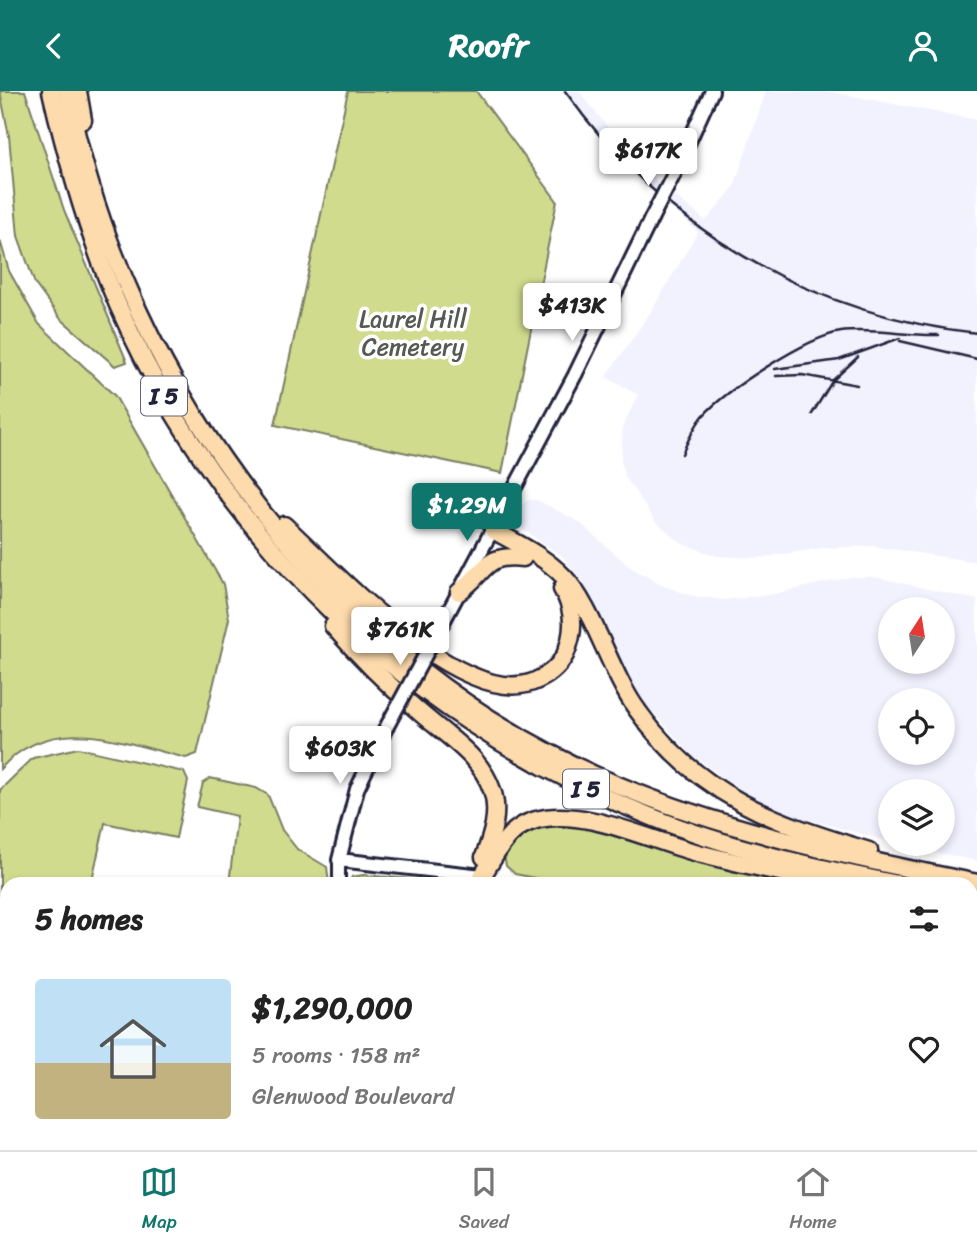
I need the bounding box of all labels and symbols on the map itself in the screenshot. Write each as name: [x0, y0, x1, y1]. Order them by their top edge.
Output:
pin: $617K: [599, 129, 697, 188]
pin: $413K: [523, 283, 621, 343]
park label: Laurel Hill Cemetery: [359, 298, 468, 368]
road number: I 5: [141, 377, 187, 415]
pin: $1.29M: [410, 483, 524, 543]
north arrow: [878, 597, 956, 674]
pin: $761K: [351, 607, 449, 667]
pin: $603K: [291, 727, 389, 786]
road number: I 5: [563, 769, 609, 809]

